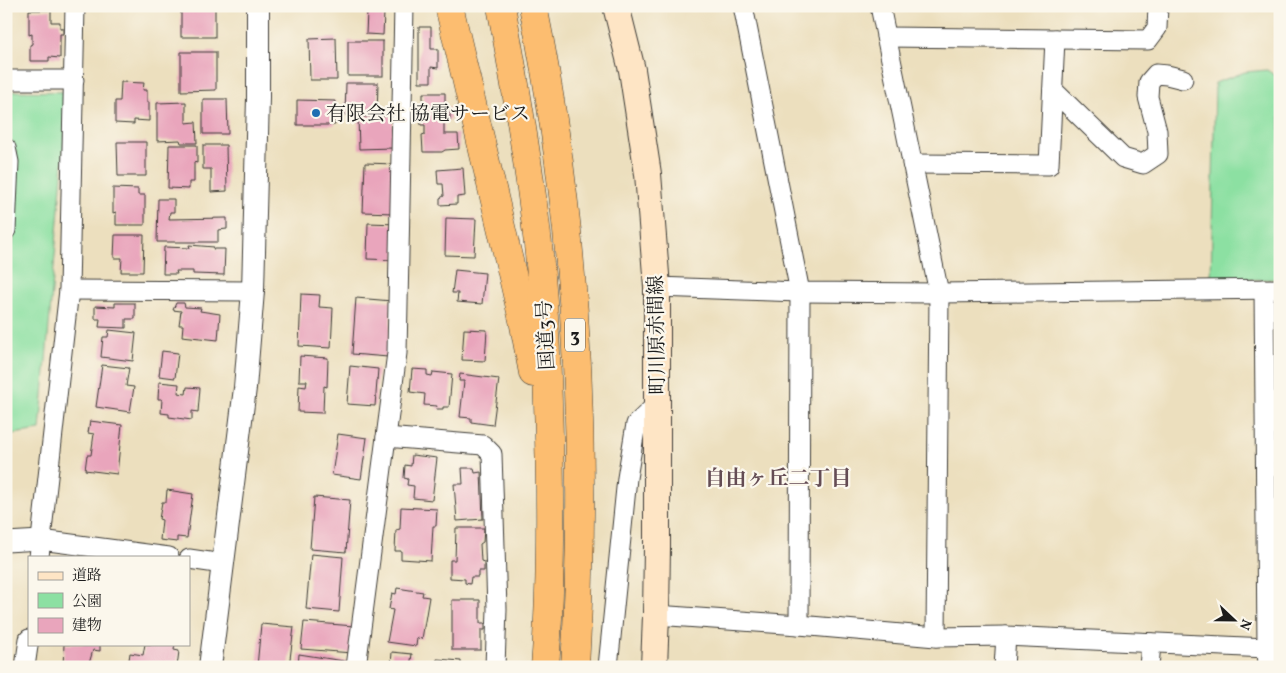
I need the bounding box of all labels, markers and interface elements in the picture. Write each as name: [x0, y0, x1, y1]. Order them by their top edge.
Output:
place label: 有限会社 協電サービス: [326, 101, 530, 129]
marker: 有限会社 協電サービス: [310, 107, 322, 119]
street label: 町川原赤間線: [643, 275, 673, 395]
street label: 国道3号: [531, 299, 563, 371]
road number: 3: [565, 318, 585, 352]
district label: 自由ヶ丘二丁目: [705, 465, 852, 494]
legend: [28, 556, 190, 646]
text: 道路: [72, 566, 102, 587]
text: 公園: [72, 592, 102, 613]
north arrow: [1208, 596, 1258, 646]
text: 建物: [72, 616, 102, 637]
text: N: [1234, 616, 1255, 633]

